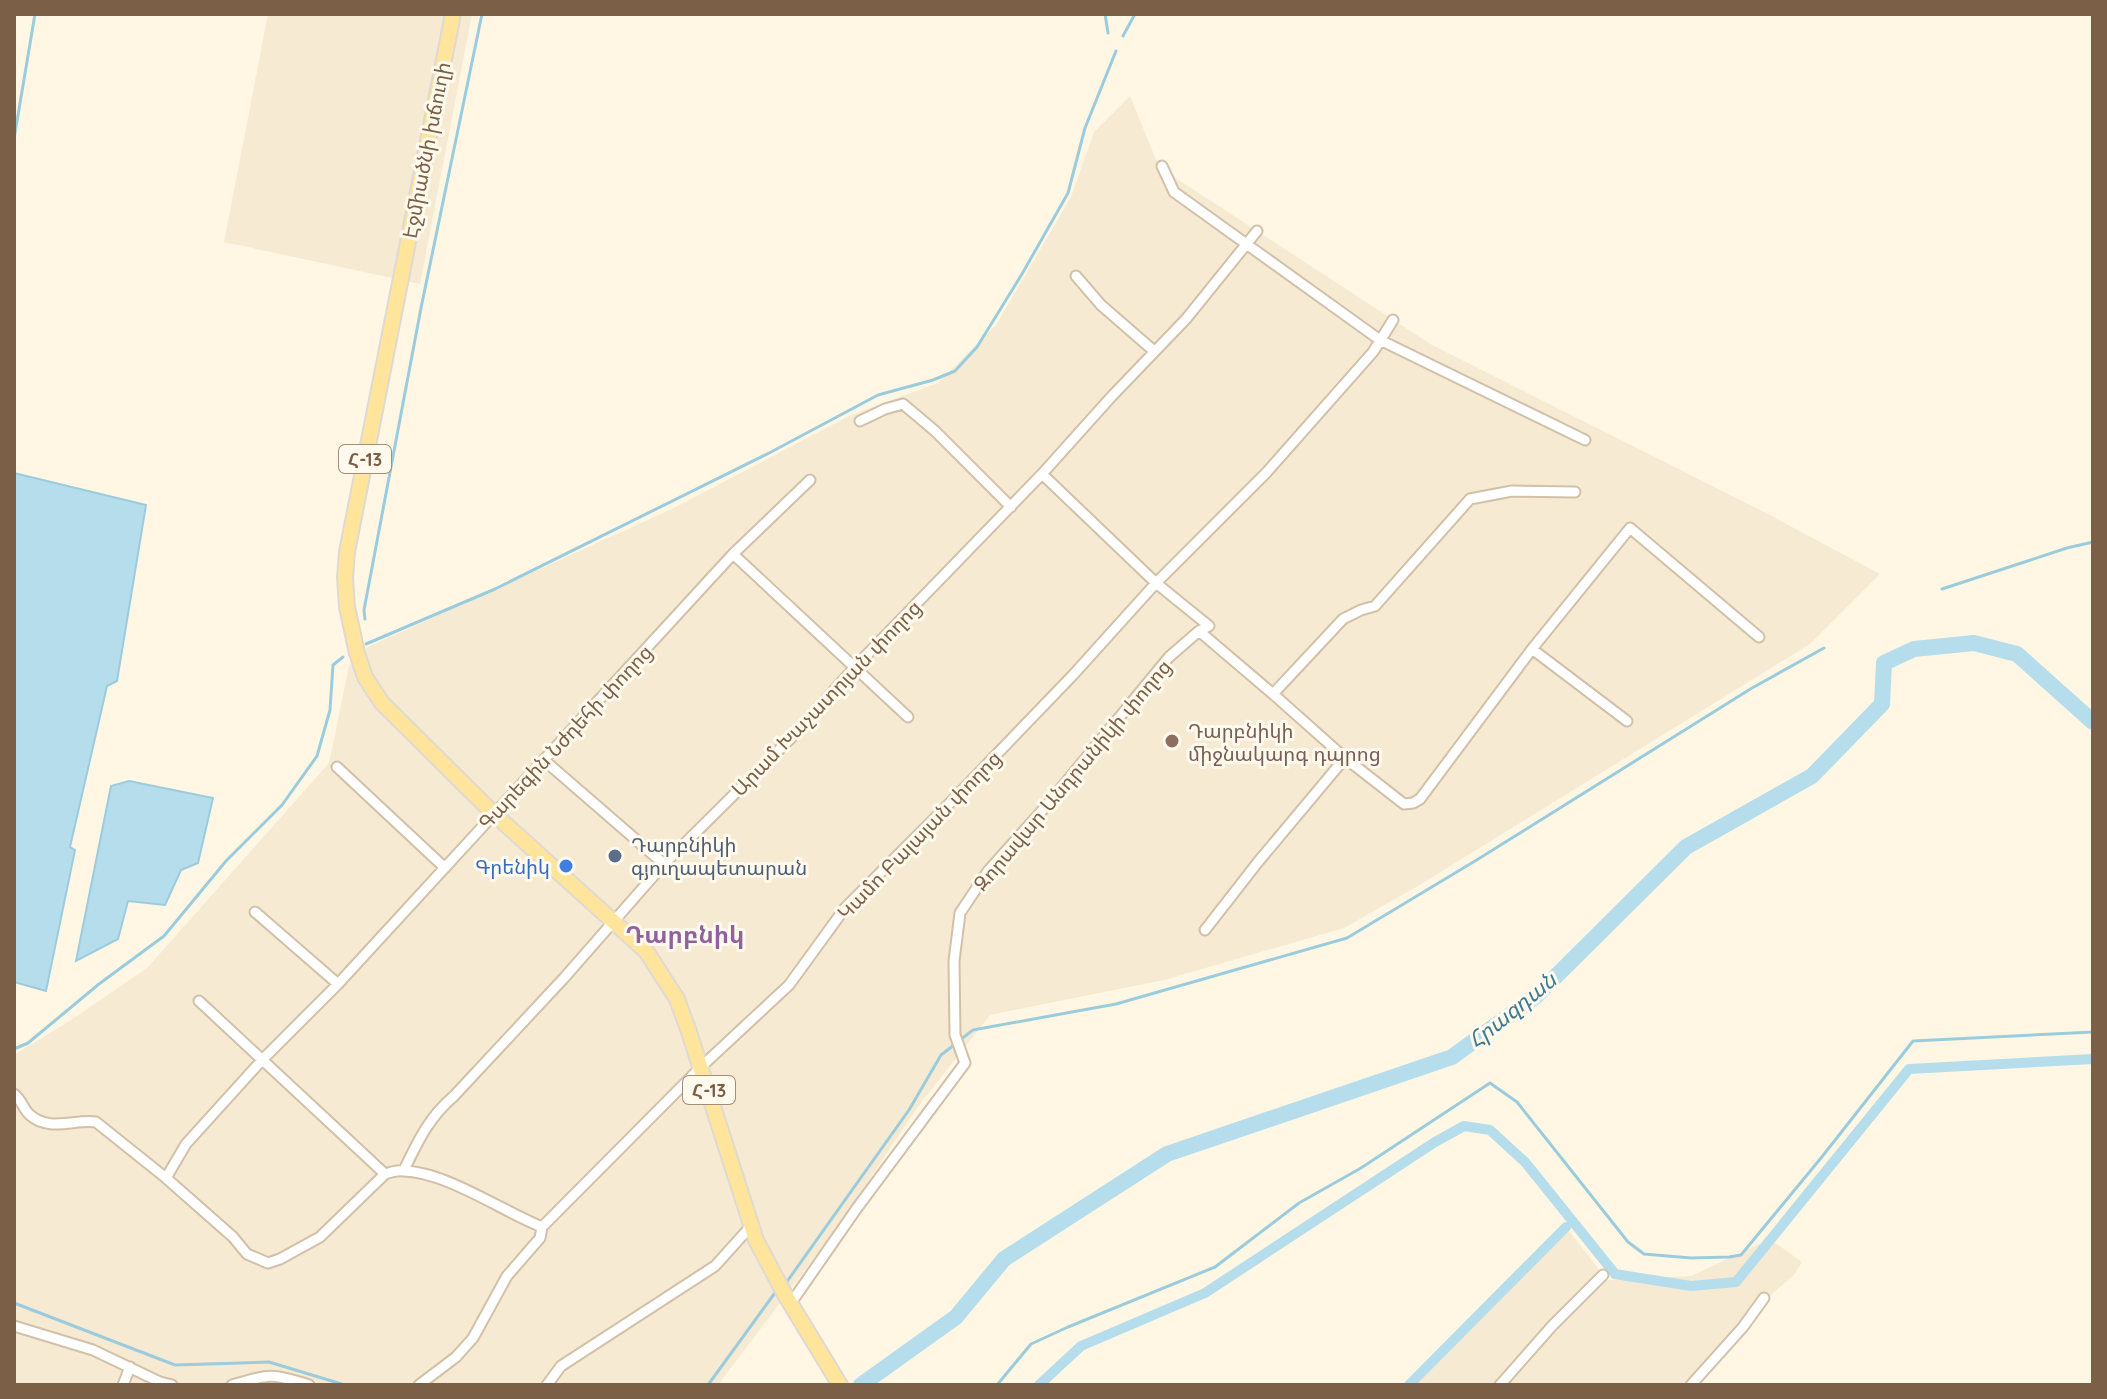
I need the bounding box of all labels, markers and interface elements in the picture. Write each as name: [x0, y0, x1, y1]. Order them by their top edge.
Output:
street label: Էջմիածնի խճուղի: [397, 60, 455, 240]
road number: Հ-13: [339, 445, 391, 473]
street label: Արամ Խաչատրյան փողոց: [726, 595, 926, 801]
street label: Գարեգին Նժդեհի փողոց: [473, 639, 657, 835]
street label: Զորավար Անդրանիկի փողոց: [968, 654, 1176, 896]
place label: Դարբնիկի միջնակարգ դպրոց: [1188, 718, 1381, 766]
marker: Դարբնիկի միջնակարգ դպրոց: [1163, 732, 1181, 750]
street label: Կամո Բալայան փողոց: [832, 745, 1006, 925]
place label: Դարբնիկի գյուղապետարան: [631, 832, 807, 880]
marker: Դարբնիկի գյուղապետարան: [606, 847, 624, 865]
place label: Գրենիկ: [475, 854, 550, 879]
marker: Գրենիկ: [557, 857, 575, 875]
district label: Դարբնիկ: [626, 919, 744, 949]
water label: Հրազդան: [1462, 965, 1562, 1054]
road number: Հ-13: [683, 1076, 735, 1104]

